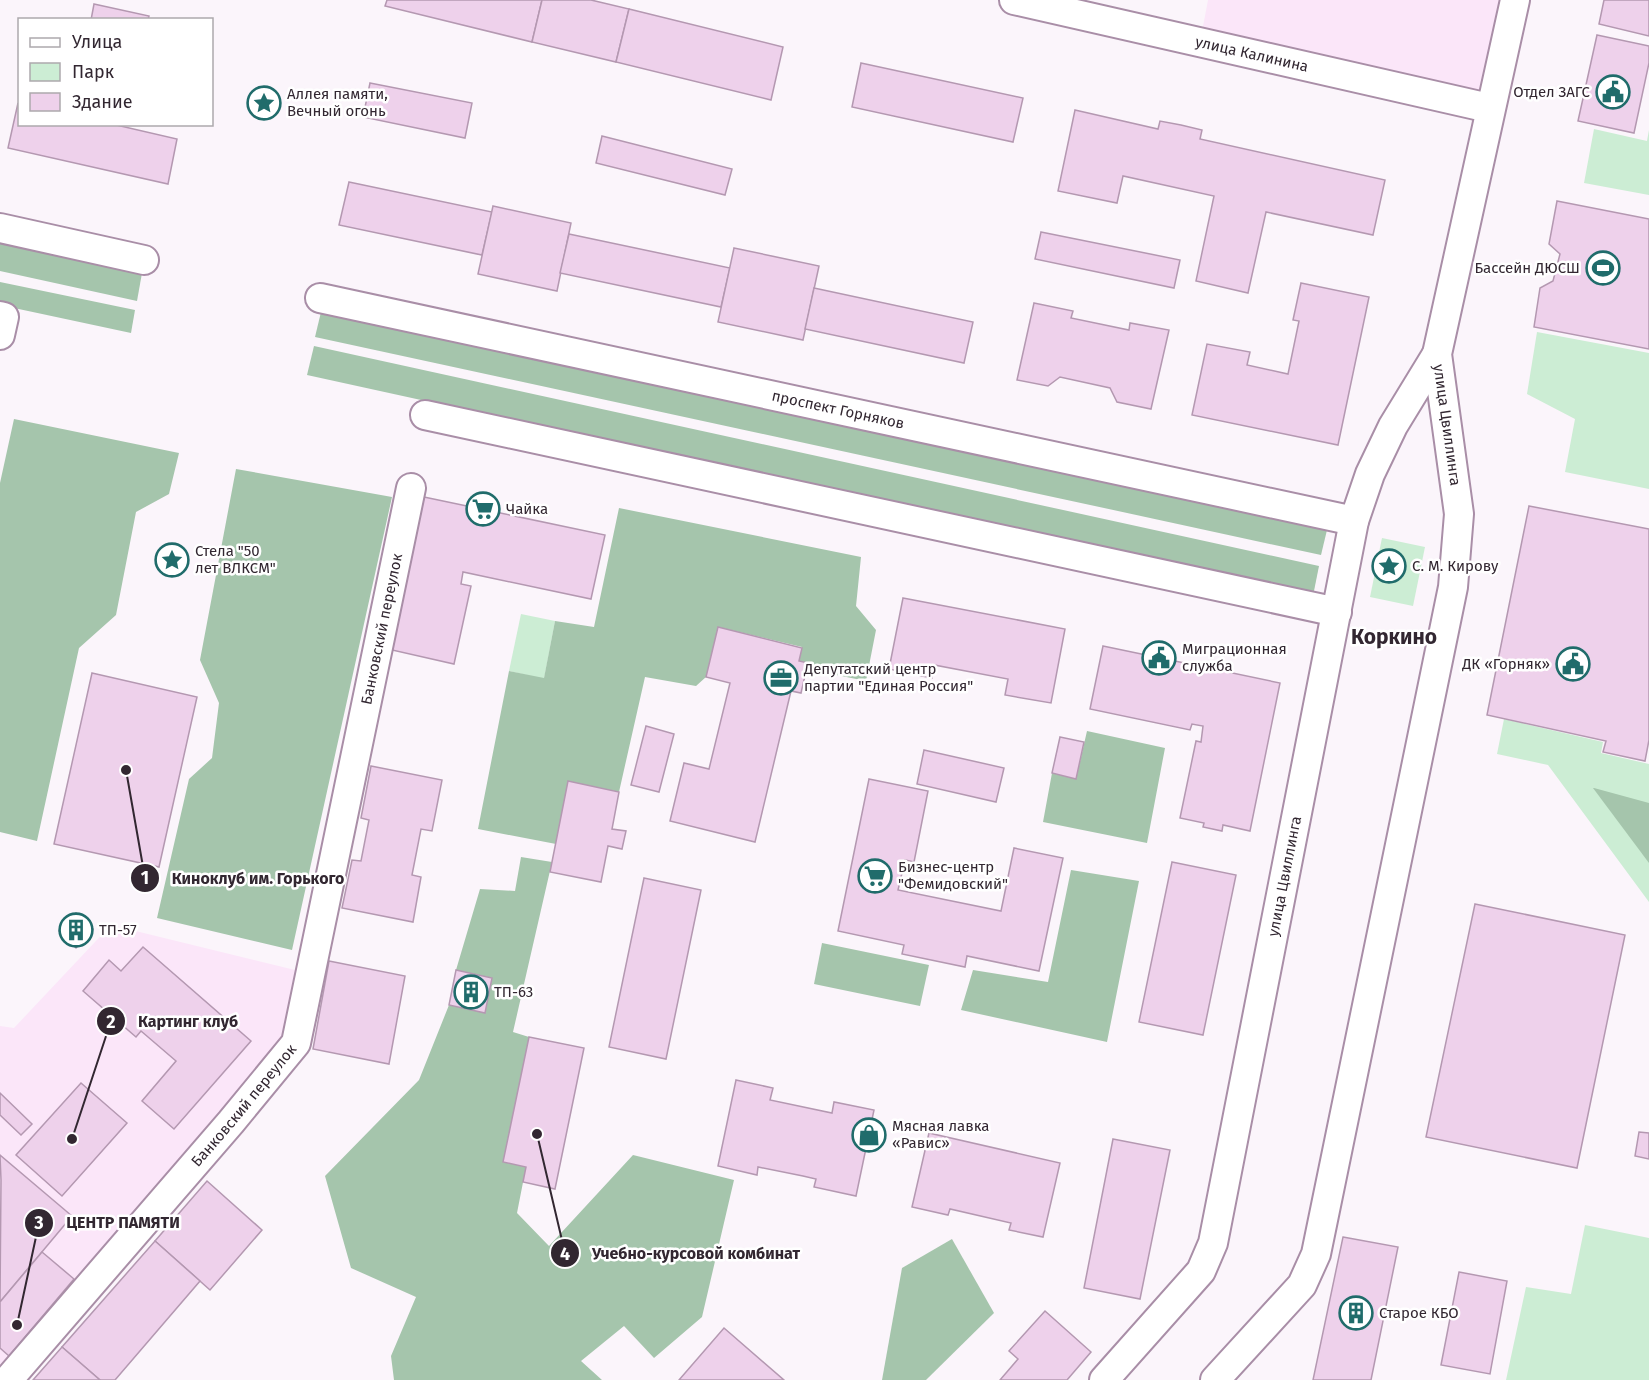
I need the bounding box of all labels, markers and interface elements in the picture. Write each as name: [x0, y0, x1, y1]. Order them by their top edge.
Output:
legend: [18, 18, 213, 126]
text: Улица: [72, 31, 122, 53]
street label: улица Калинина: [1194, 33, 1310, 76]
text: Парк: [72, 61, 115, 83]
public building icon: Отдел ЗАГС: [1595, 74, 1631, 110]
place label: Отдел ЗАГС: [1513, 83, 1591, 101]
place icon: Аллея памяти, Вечный огонь: [246, 85, 282, 121]
place label: Аллея памяти, Вечный огонь: [287, 85, 388, 120]
text: Здание: [72, 91, 133, 113]
sports icon: Бассейн ДЮСШ: [1585, 250, 1621, 286]
place label: Бассейн ДЮСШ: [1474, 259, 1580, 277]
street label: улица Цвиллинга: [1430, 363, 1464, 487]
street label: проспект Горняков: [770, 387, 906, 433]
supermarket icon: Чайка: [465, 491, 501, 527]
place label: Чайка: [506, 500, 548, 518]
place icon: Стела "50 лет ВЛКСМ": [154, 542, 190, 578]
place label: Стела "50 лет ВЛКСМ": [195, 542, 276, 577]
place icon: С. М. Кирову: [1371, 548, 1407, 584]
street label: Банковский переулок: [357, 552, 406, 706]
place label: С. М. Кирову: [1412, 557, 1499, 575]
district label: Коркино: [1351, 624, 1437, 650]
public building icon: Миграционная служба: [1141, 640, 1177, 676]
place label: Миграционная служба: [1182, 640, 1287, 675]
public building icon: ДК «Горняк»: [1555, 646, 1591, 682]
place label: ДК «Горняк»: [1461, 655, 1550, 673]
office icon: Депутатский центр партии "Единая Россия": [763, 660, 799, 696]
place label: Депутатский центр партии "Единая Россия": [803, 660, 973, 695]
street label: улица Цвиллинга: [1264, 814, 1305, 938]
supermarket icon: Бизнес-центр "Фемидовский": [857, 858, 893, 894]
place label: Бизнес-центр "Фемидовский": [898, 858, 1008, 893]
callout: Киноклуб им. Горького: [130, 861, 356, 895]
text: 1: [141, 867, 149, 889]
text: Киноклуб им. Горького: [172, 869, 344, 888]
building icon: ТП-57: [58, 912, 94, 948]
place label: ТП-57: [99, 921, 137, 939]
building icon: ТП-63: [453, 974, 489, 1010]
place label: ТП-63: [494, 983, 533, 1001]
callout: Картинг клуб: [96, 1004, 250, 1038]
text: 2: [106, 1011, 116, 1033]
text: Картинг клуб: [138, 1012, 238, 1031]
street label: Банковский переулок: [188, 1040, 300, 1170]
shop icon: Мясная лавка «Равис»: [851, 1117, 887, 1153]
place label: Мясная лавка «Равис»: [892, 1117, 989, 1152]
callout: ЦЕНТР ПАМЯТИ: [24, 1206, 192, 1240]
text: 3: [33, 1212, 44, 1234]
text: ЦЕНТР ПАМЯТИ: [66, 1213, 180, 1232]
callout: Учебно-курсовой комбинат: [550, 1236, 812, 1270]
text: 4: [560, 1243, 570, 1265]
text: Учебно-курсовой комбинат: [591, 1244, 801, 1263]
building icon: Старое КБО: [1338, 1295, 1374, 1331]
place label: Старое КБО: [1379, 1304, 1459, 1322]

